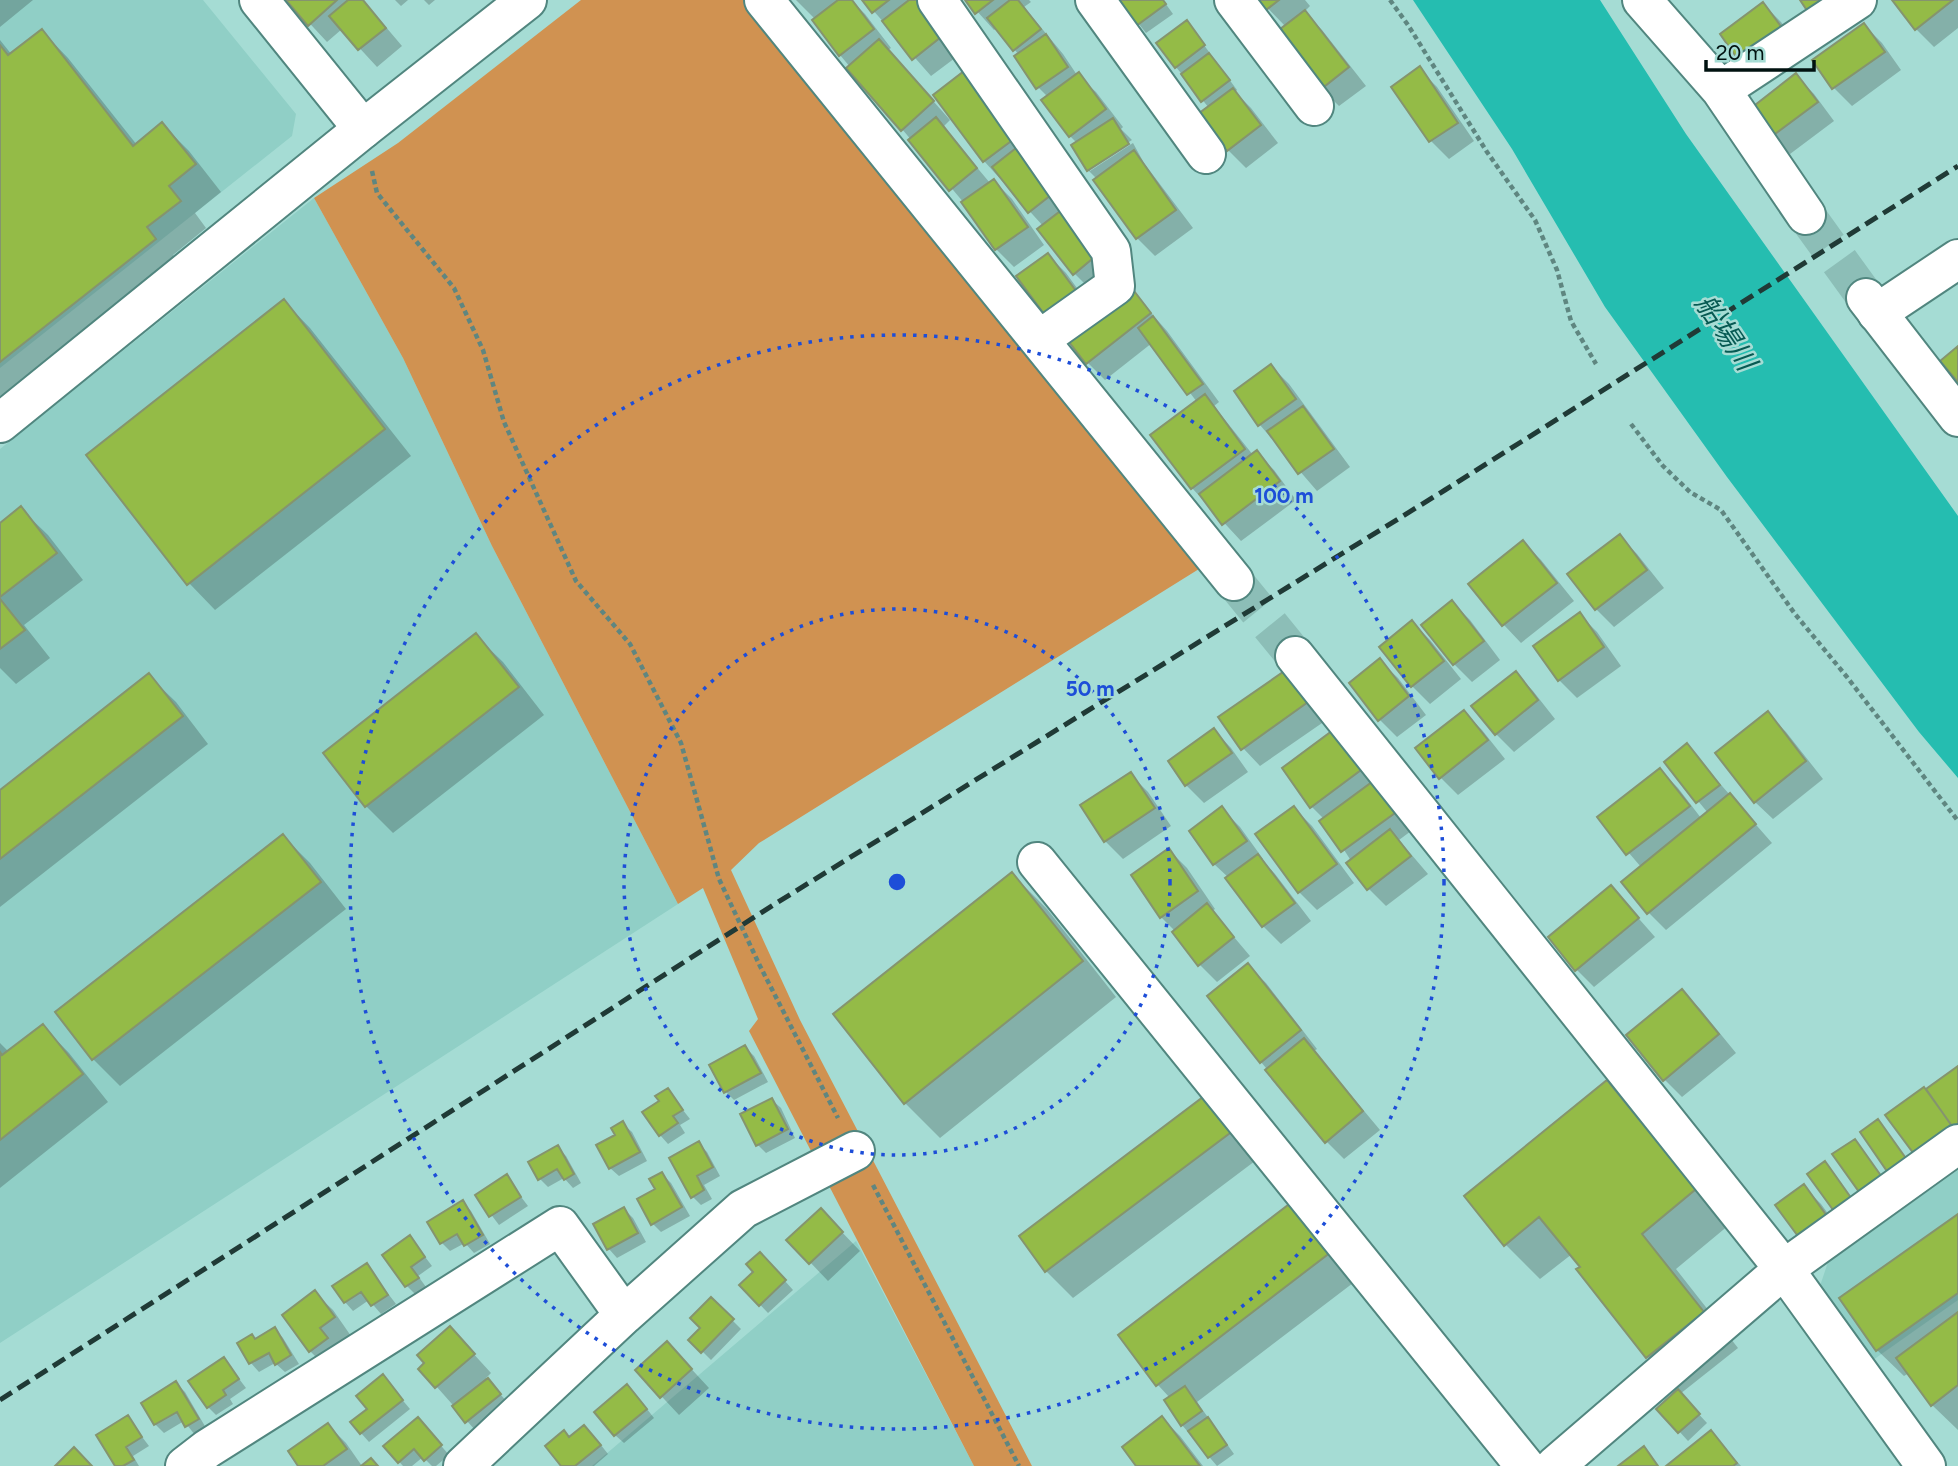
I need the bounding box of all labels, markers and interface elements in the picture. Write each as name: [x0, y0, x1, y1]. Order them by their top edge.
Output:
scale bar: [1706, 28, 1814, 72]
text: 20 m: [1716, 40, 1764, 65]
water label: 船場川: [1688, 288, 1765, 379]
text: 100 m: [1254, 483, 1314, 508]
text: 50 m: [1065, 676, 1115, 701]
centre of rings: [885, 870, 909, 894]

